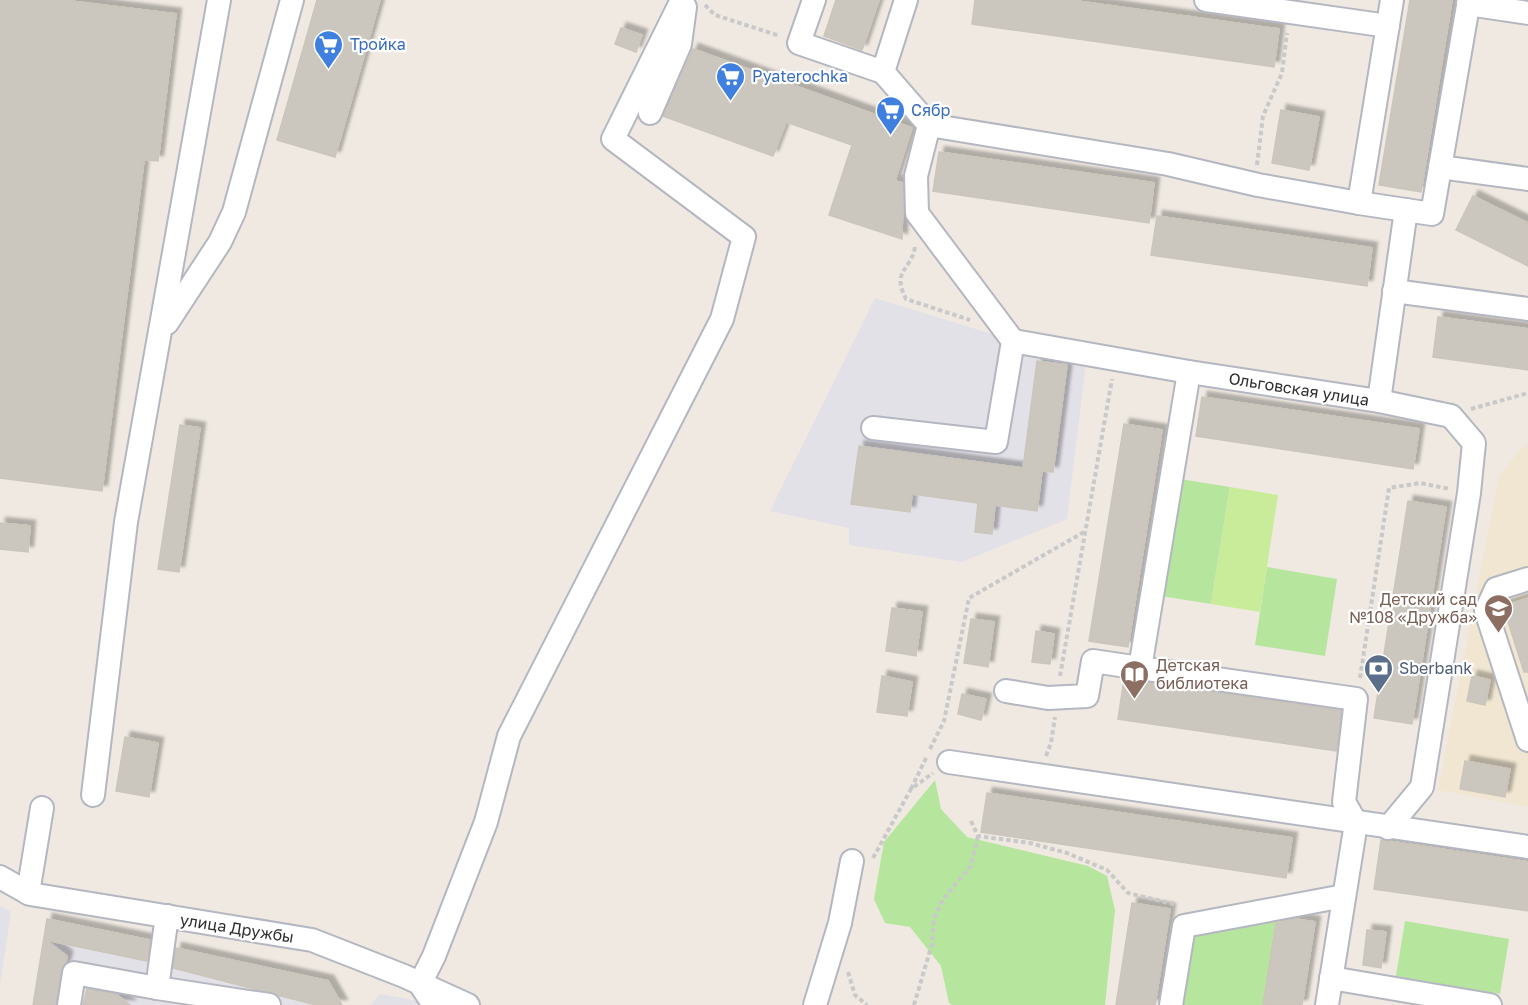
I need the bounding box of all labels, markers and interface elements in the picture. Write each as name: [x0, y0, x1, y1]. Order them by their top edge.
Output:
supermarket icon: Тройка: [313, 28, 345, 70]
place label: Тройка: [350, 34, 406, 54]
supermarket icon: Pyaterochka: [715, 60, 747, 102]
place label: Pyaterochka: [752, 66, 848, 86]
supermarket icon: Сябр: [874, 94, 906, 136]
place label: Сябр: [911, 100, 951, 120]
street label: Ольговская улица: [1227, 368, 1371, 410]
place label: Детский сад №108 «Дружба»: [1349, 589, 1477, 627]
school or university icon: Детский сад №108 «Дружба»: [1482, 592, 1514, 634]
bank icon: Sberbank: [1362, 652, 1394, 694]
place label: Детская библиотека: [1156, 655, 1248, 693]
library icon: Детская библиотека: [1119, 658, 1151, 700]
place label: Sberbank: [1399, 658, 1472, 678]
street label: улица Дружбы: [179, 909, 295, 947]

